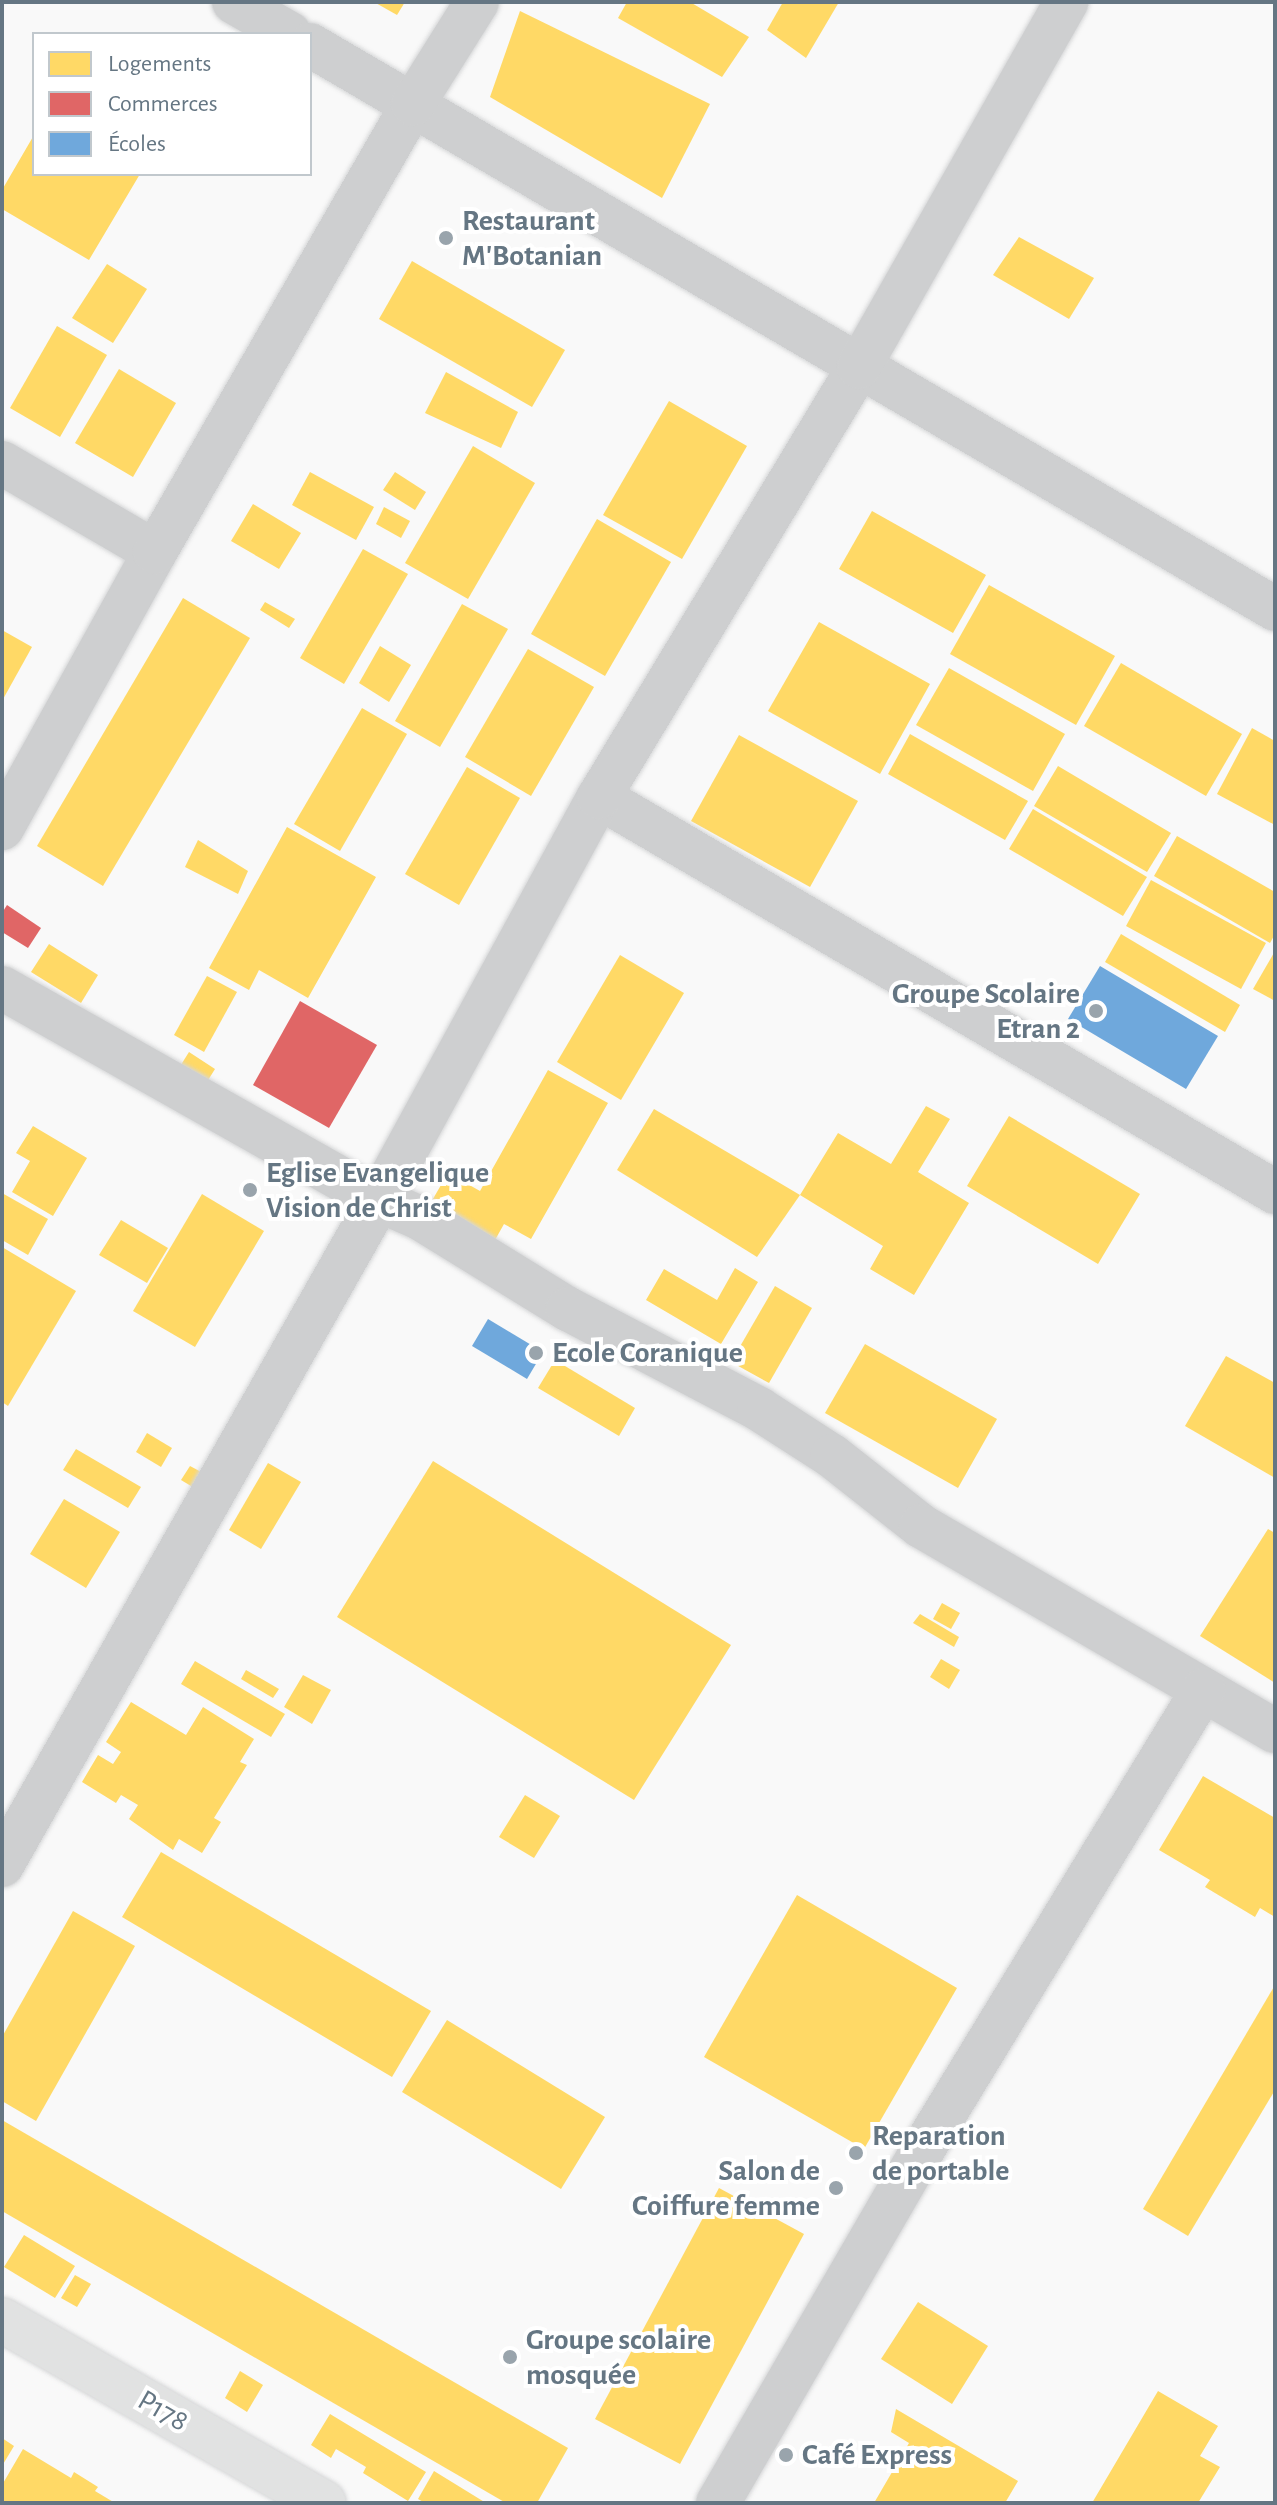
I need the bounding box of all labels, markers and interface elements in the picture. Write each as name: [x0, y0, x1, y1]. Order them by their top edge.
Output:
legend: [32, 32, 312, 176]
text: Logements: [108, 52, 211, 76]
text: Commerces: [108, 92, 218, 116]
text: Écoles: [108, 132, 166, 156]
place label: Restaurant M'Botanian: [462, 203, 602, 274]
marker: Restaurant M'Botanian: [437, 229, 455, 247]
place label: Groupe Scolaire Etran 2: [892, 976, 1080, 1046]
marker: Groupe Scolaire Etran 2: [1087, 1002, 1105, 1020]
place label: Eglise Evangelique Vision de Christ: [266, 1155, 489, 1226]
marker: Eglise Evangelique Vision de Christ: [241, 1181, 259, 1199]
place label: Ecole Coranique: [552, 1335, 743, 1371]
marker: Ecole Coranique: [527, 1344, 545, 1362]
place label: Reparation de portable: [872, 2118, 1010, 2188]
marker: Reparation de portable: [847, 2144, 865, 2162]
place label: Salon de Coiffure femme: [632, 2153, 820, 2224]
marker: Salon de Coiffure femme: [827, 2179, 845, 2197]
place label: Groupe scolaire mosquée: [526, 2322, 711, 2392]
marker: Groupe scolaire mosquée: [501, 2348, 519, 2366]
street label: P178: [131, 2382, 195, 2440]
place label: Café Express: [802, 2437, 952, 2473]
marker: Café Express: [777, 2446, 795, 2464]

